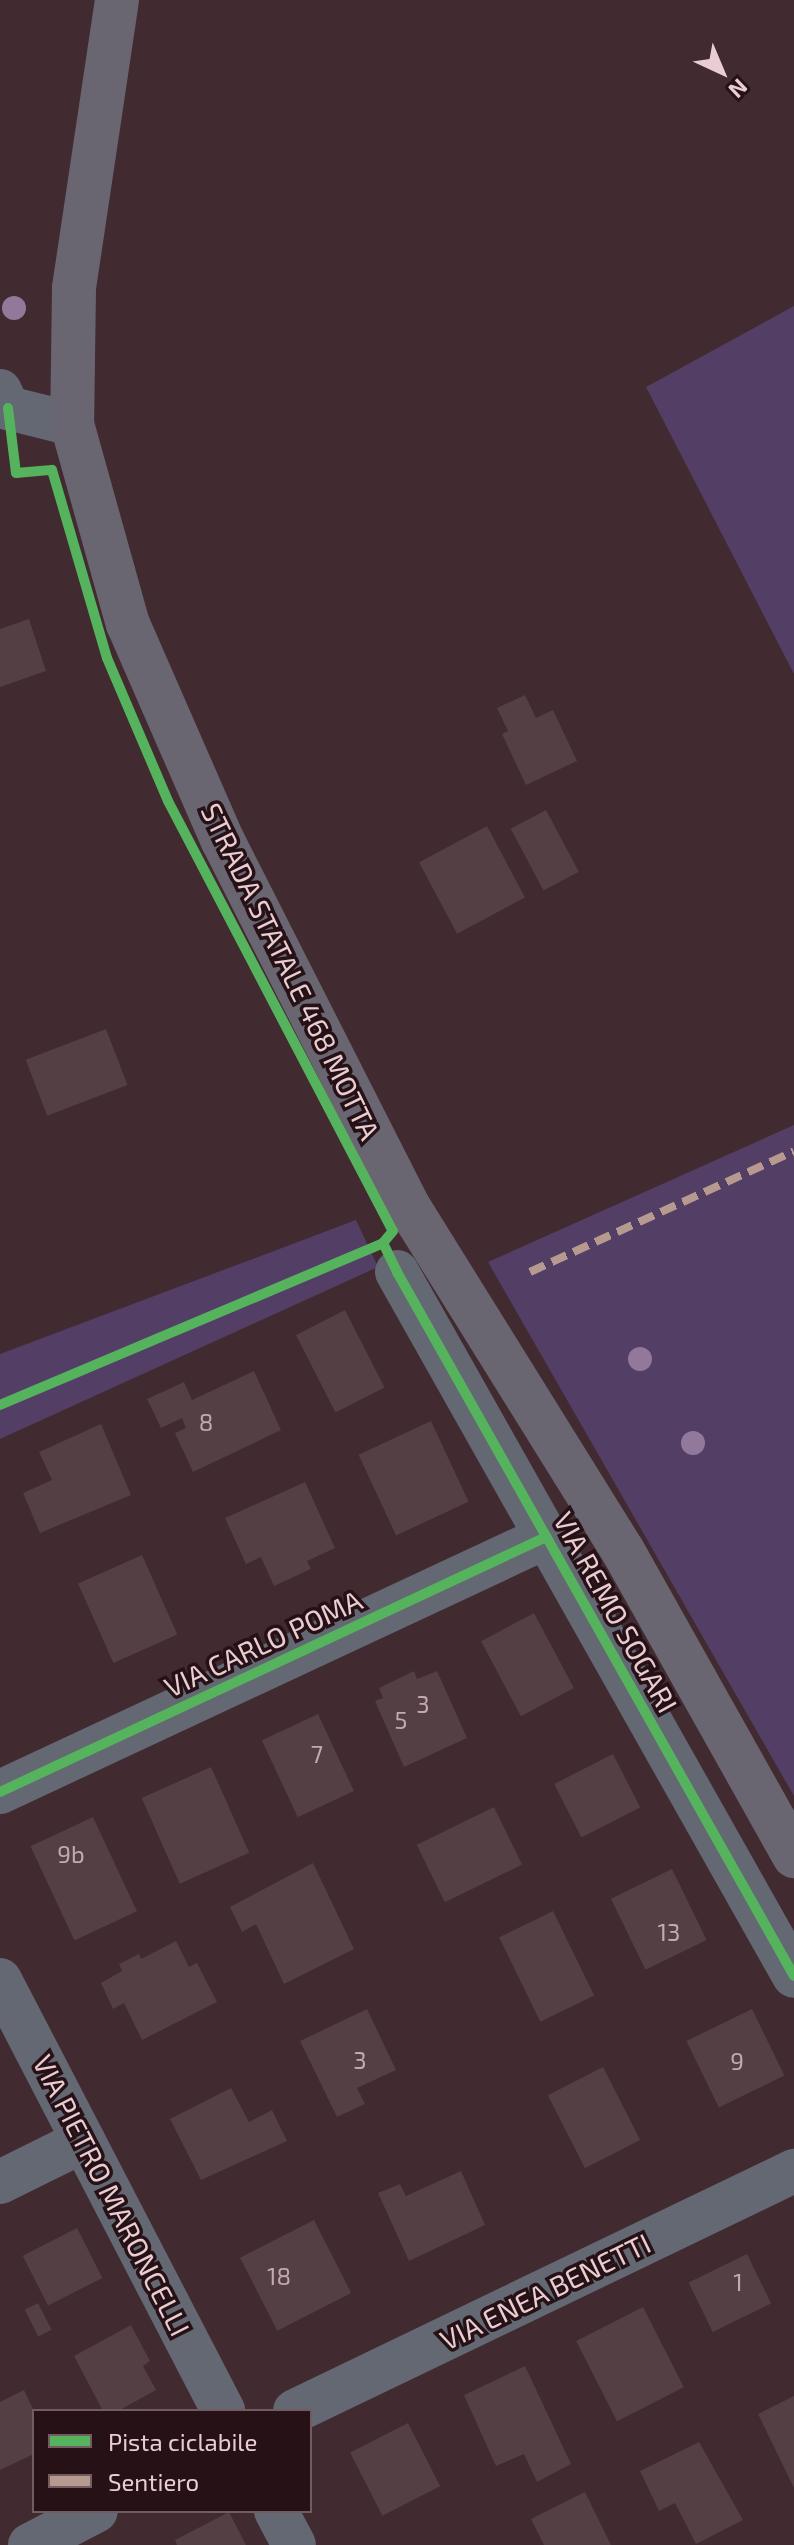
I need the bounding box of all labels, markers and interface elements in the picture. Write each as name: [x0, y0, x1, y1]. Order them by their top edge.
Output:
north arrow: [682, 32, 762, 112]
text: N: [724, 74, 753, 104]
street label: STRADA STATALE 468 MOTTA: [195, 797, 387, 1145]
house number: 8: [199, 1408, 213, 1436]
street label: VIA REMO SOGARI: [547, 1506, 685, 1718]
street label: VIA CARLO POMA: [159, 1582, 367, 1704]
house number: 3: [416, 1690, 430, 1718]
house number: 5: [395, 1706, 407, 1734]
house number: 7: [311, 1740, 323, 1768]
house number: 9b: [57, 1840, 85, 1868]
house number: 13: [658, 1918, 680, 1946]
house number: 3: [353, 2046, 367, 2074]
house number: 9: [730, 2047, 744, 2075]
street label: VIA PIETRO MARONCELLI: [26, 2049, 198, 2341]
street label: VIA ENEA BENETTI: [434, 2225, 656, 2357]
house number: 18: [267, 2262, 291, 2290]
house number: 1: [733, 2268, 743, 2296]
legend: [32, 2409, 312, 2513]
text: Pista ciclabile: [108, 2427, 257, 2456]
text: Sentiero: [108, 2467, 199, 2496]

